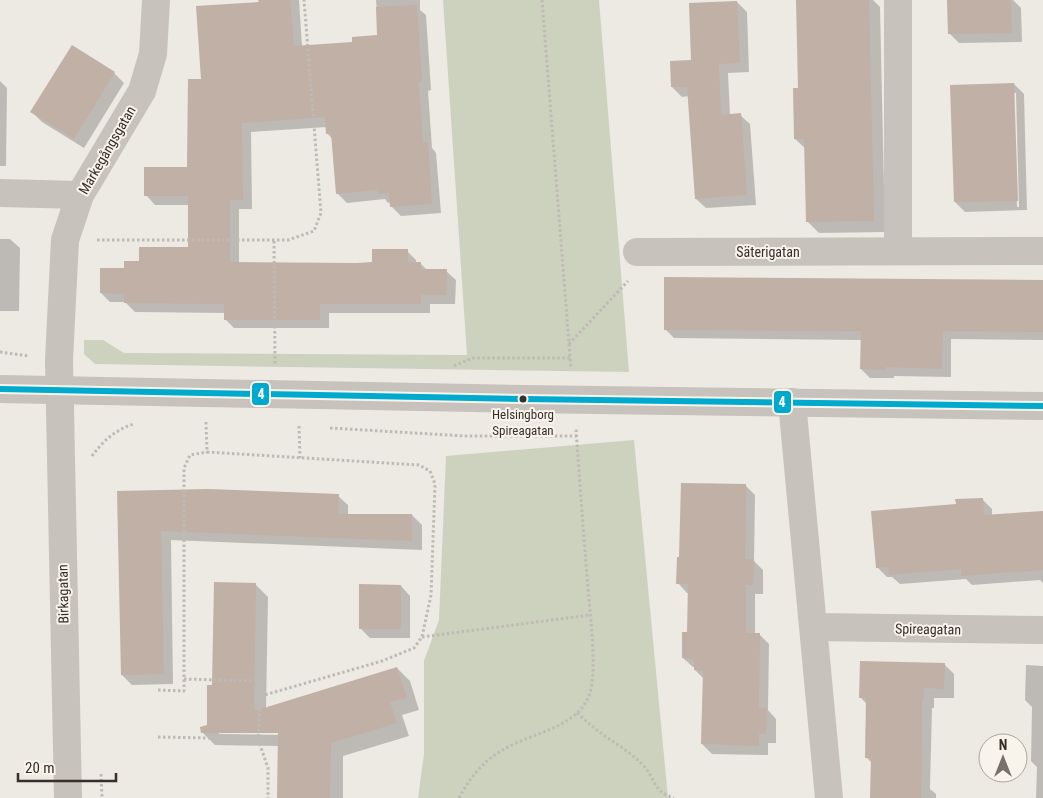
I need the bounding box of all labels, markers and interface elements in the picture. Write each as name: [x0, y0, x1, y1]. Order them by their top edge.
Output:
street label: Markegångsgatan: [75, 103, 139, 197]
street label: Säterigatan: [736, 244, 800, 260]
line badge: 4: [251, 382, 270, 406]
text: 4: [257, 386, 265, 402]
line badge: 4: [773, 390, 792, 414]
marker: Helsingborg Spireagatan: [518, 394, 528, 404]
text: 4: [778, 394, 786, 410]
place label: Helsingborg Spireagatan: [492, 407, 554, 438]
street label: Birkagatan: [54, 564, 72, 624]
street label: Spireagatan: [895, 620, 961, 638]
north arrow: [978, 733, 1028, 783]
text: N: [999, 737, 1007, 753]
scale bar: [18, 750, 115, 782]
text: 20 m: [25, 759, 55, 777]

